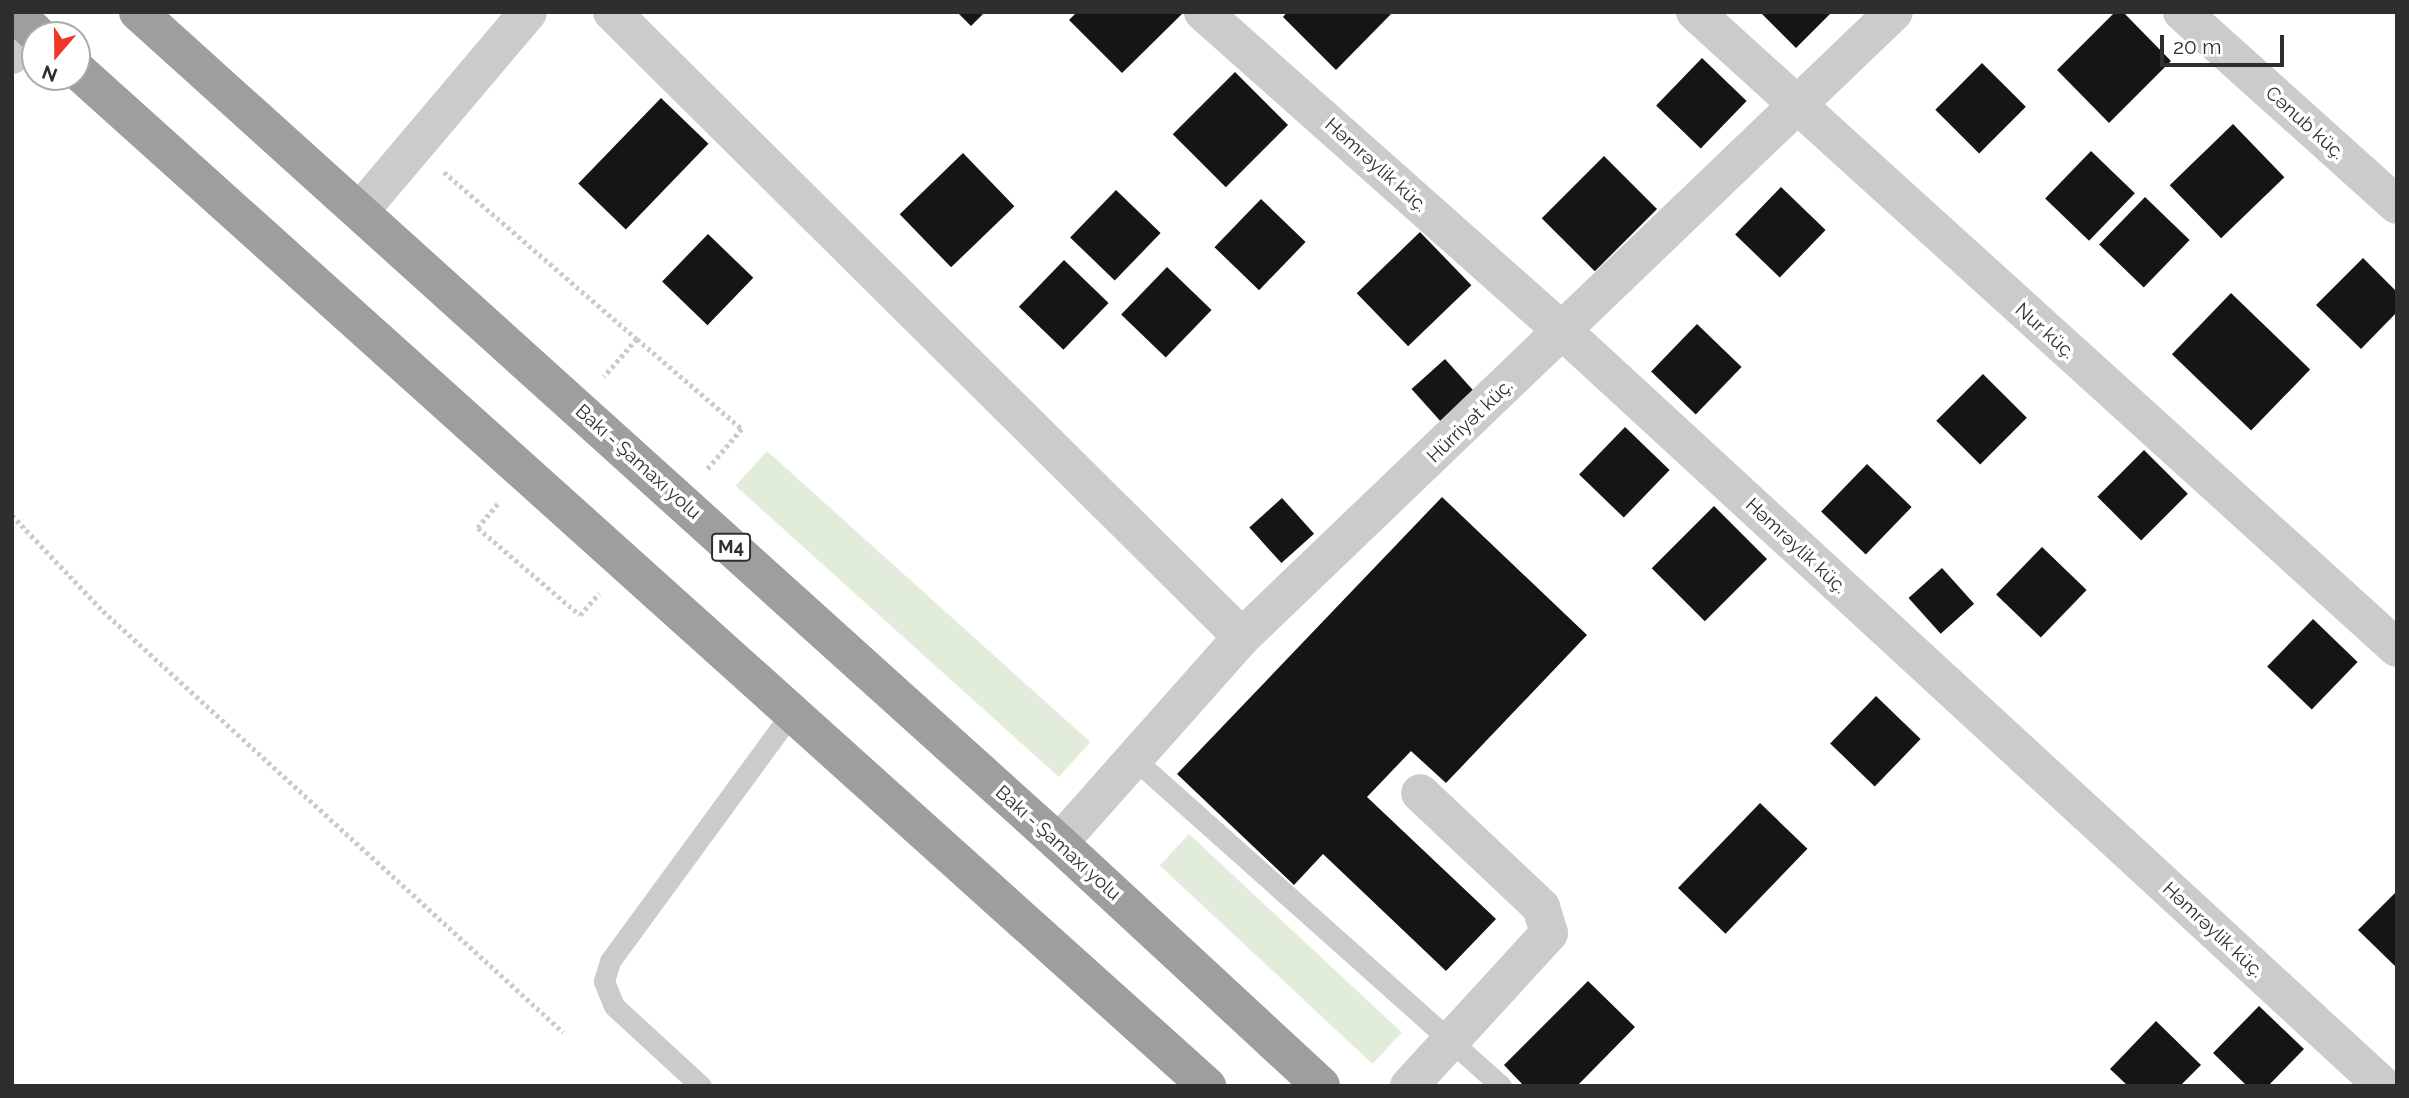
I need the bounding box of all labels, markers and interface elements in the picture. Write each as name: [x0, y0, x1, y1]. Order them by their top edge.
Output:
north arrow: [21, 21, 91, 91]
scale bar: [2164, 21, 2288, 65]
text: 20 m: [2173, 34, 2221, 59]
text: N: [39, 61, 60, 87]
street label: Cənub küç.: [2261, 82, 2349, 164]
street label: Həmrəylik küç.: [1320, 113, 1432, 217]
street label: Nur küç.: [2010, 298, 2080, 364]
street label: Hürriyət küç.: [1422, 374, 1518, 468]
street label: Bakı - Şamaxı yolu: [571, 400, 705, 524]
street label: Həmrəylik küç.: [1741, 493, 1851, 599]
road number: M4: [710, 532, 752, 562]
street label: Bakı - Şamaxı yolu: [991, 781, 1125, 905]
street label: Həmrəylik küç.: [2158, 877, 2268, 983]

